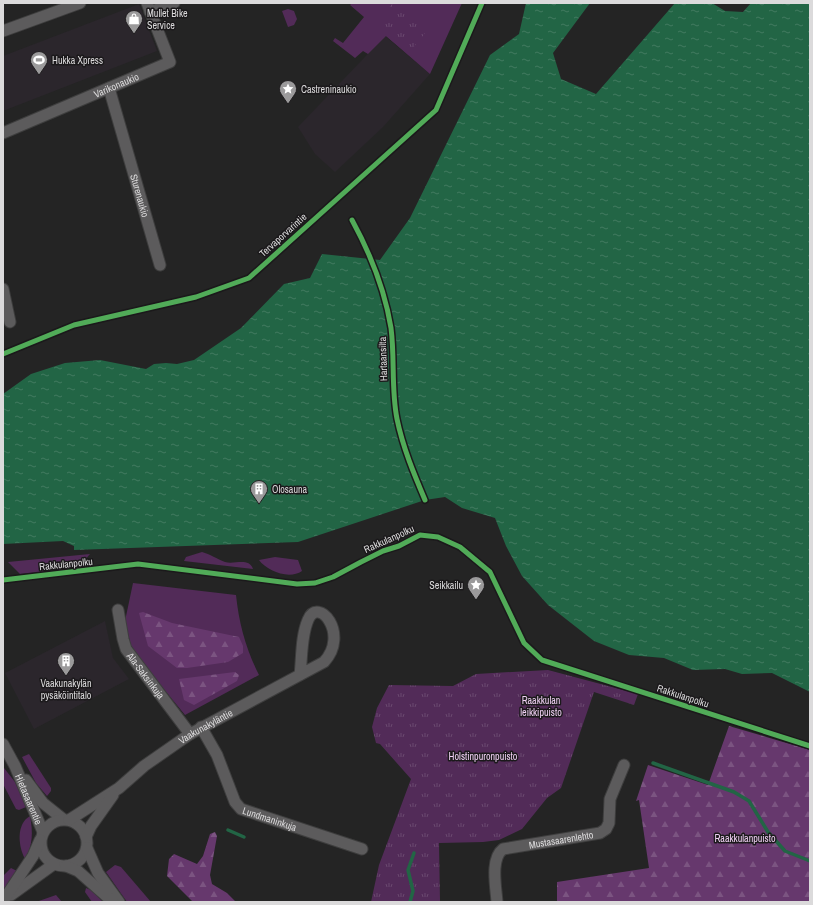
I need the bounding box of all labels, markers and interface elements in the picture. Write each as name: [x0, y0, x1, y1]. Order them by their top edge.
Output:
place label: Mullet Bike Service: [147, 7, 188, 32]
shop icon: Mullet Bike Service: [124, 9, 144, 34]
sports icon: Hukka Xpress: [29, 50, 49, 75]
place label: Hukka Xpress: [52, 54, 103, 67]
street label: Varikonaukio: [92, 69, 141, 100]
place icon: Castreninaukio: [278, 79, 298, 104]
place label: Castreninaukio: [301, 83, 357, 96]
street label: Sturenaukio: [128, 173, 153, 219]
street label: Tervaporvarintie: [257, 210, 310, 260]
street label: Hartaansilta: [376, 336, 390, 381]
building icon: Olosauna: [249, 479, 269, 504]
place label: Olosauna: [272, 483, 308, 496]
street label: Rakkulanpolku: [362, 522, 416, 556]
street label: Rakkulanpolku: [39, 555, 93, 573]
place icon: Seikkailu: [466, 575, 486, 600]
place label: Seikkailu: [429, 579, 463, 592]
street label: Ala-Saksinkuja: [124, 649, 168, 702]
building icon: Vaakunakylän pysäköintitalo: [56, 651, 76, 676]
place label: Vaakunakylän pysäköintitalo: [41, 677, 92, 702]
street label: Rakkulanpolku: [655, 682, 711, 710]
park label: Raakkulan leikkipuisto: [520, 694, 562, 719]
street label: Vaakunakyläntie: [176, 706, 235, 747]
park label: Holstinpuronpuisto: [449, 750, 518, 763]
street label: Hietasaarentie: [13, 772, 46, 827]
street label: Lundmaninkuja: [241, 804, 299, 834]
street label: Mustasaarenlehto: [528, 828, 595, 851]
park label: Raakkulanpuisto: [714, 832, 776, 845]

